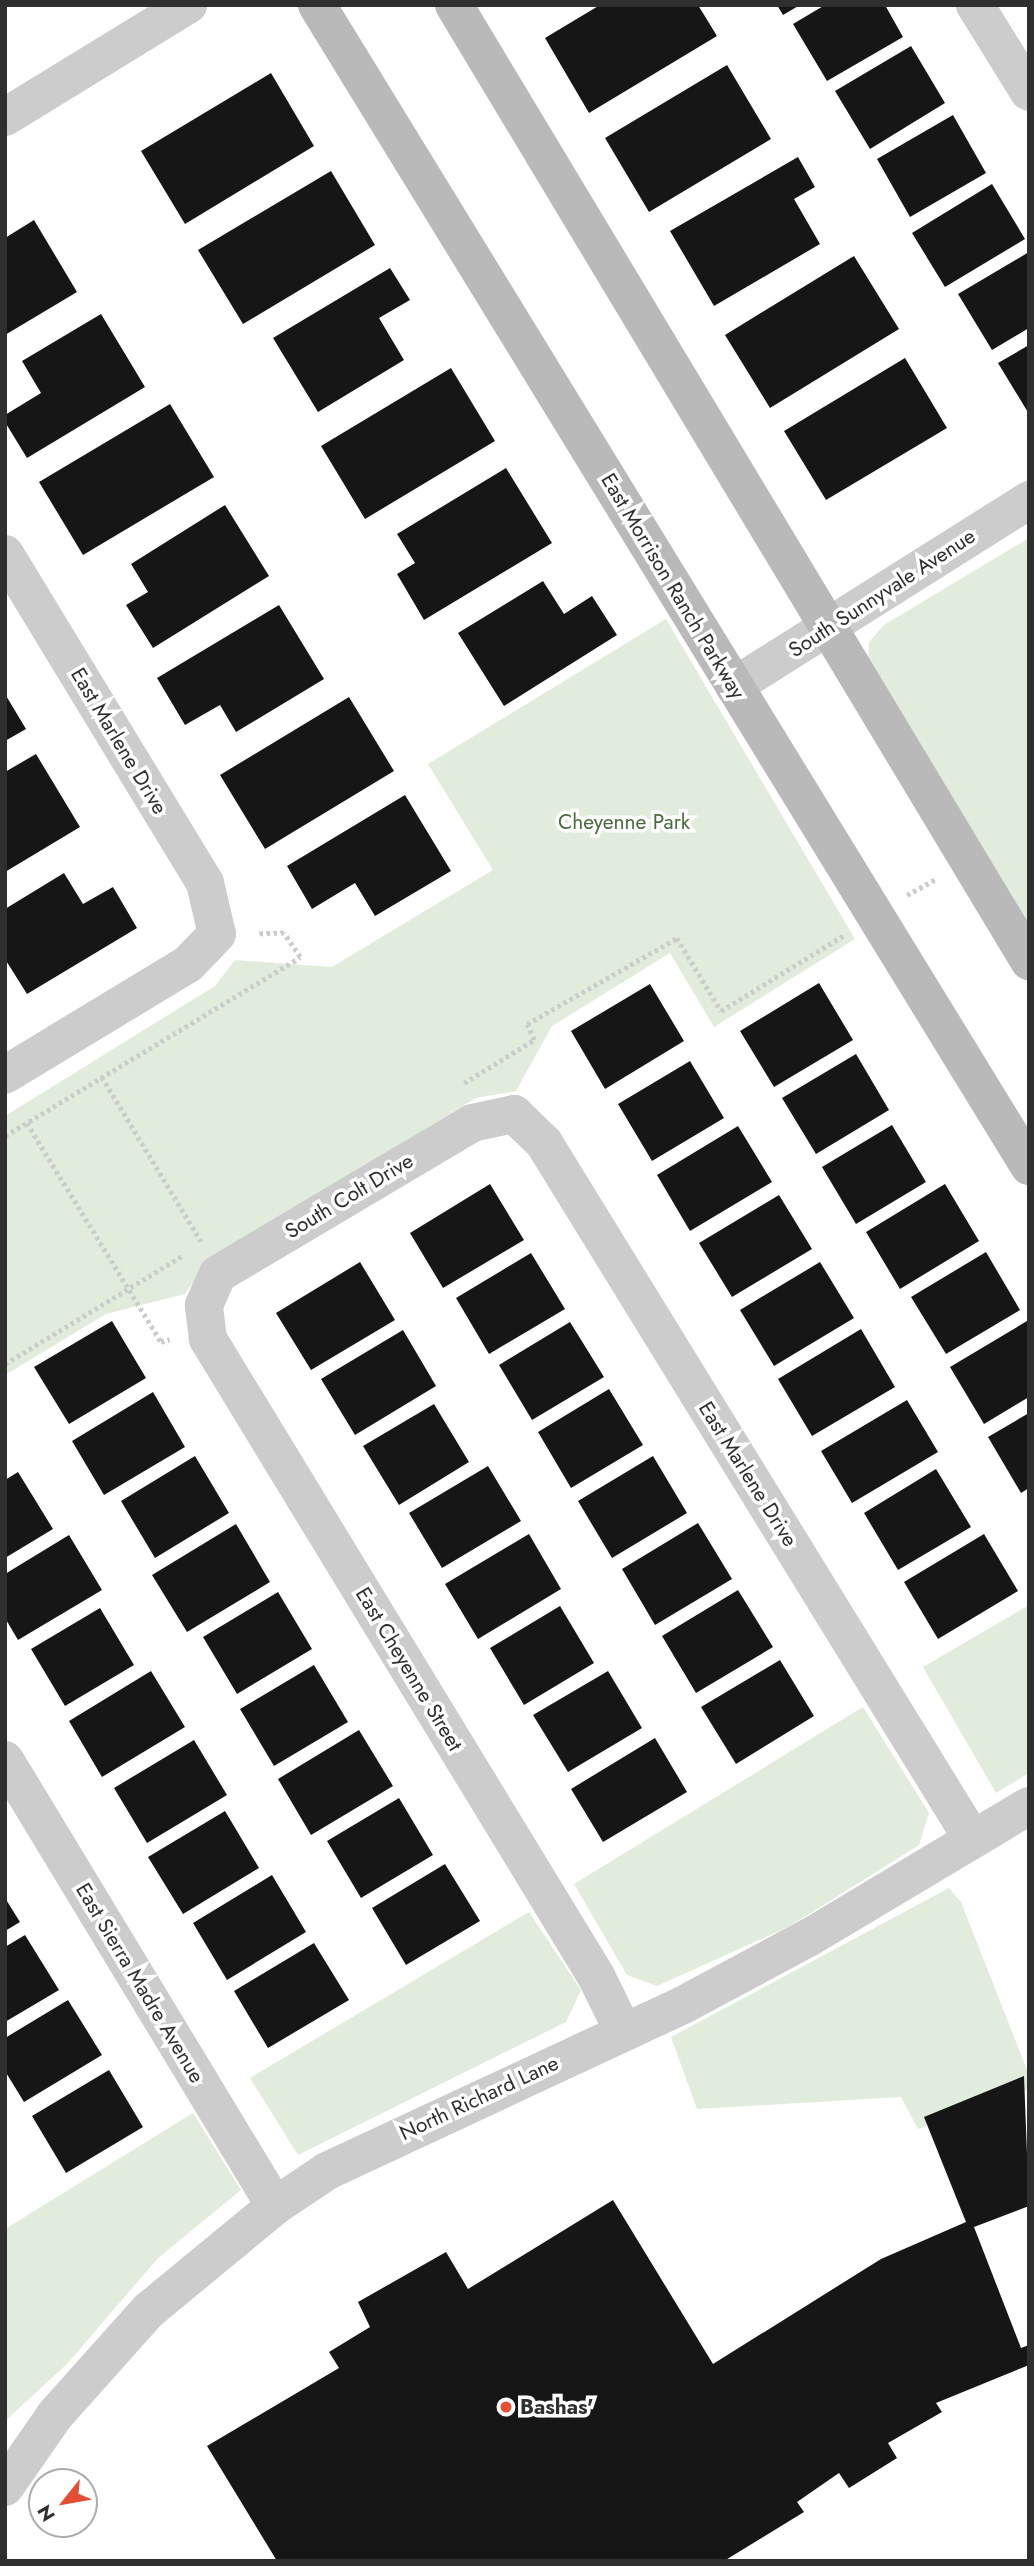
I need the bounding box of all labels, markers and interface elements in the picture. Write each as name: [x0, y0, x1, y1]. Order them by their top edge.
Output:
street label: East Morrison Ranch Parkway: [596, 469, 750, 703]
street label: South Sunnyvale Avenue: [784, 523, 980, 663]
street label: East Marlene Drive: [65, 663, 173, 819]
park label: Cheyenne Park: [558, 809, 690, 835]
street label: South Colt Drive: [280, 1148, 418, 1244]
street label: East Marlene Drive: [693, 1397, 803, 1551]
street label: East Cheyenne Street: [350, 1583, 468, 1755]
street label: East Sierra Madre Avenue: [70, 1879, 210, 2087]
street label: North Richard Lane: [395, 2050, 563, 2146]
place label: Bashas': [520, 2394, 593, 2420]
marker: Bashas': [498, 2399, 514, 2415]
north arrow: [28, 2468, 98, 2538]
text: N: [31, 2500, 62, 2526]

